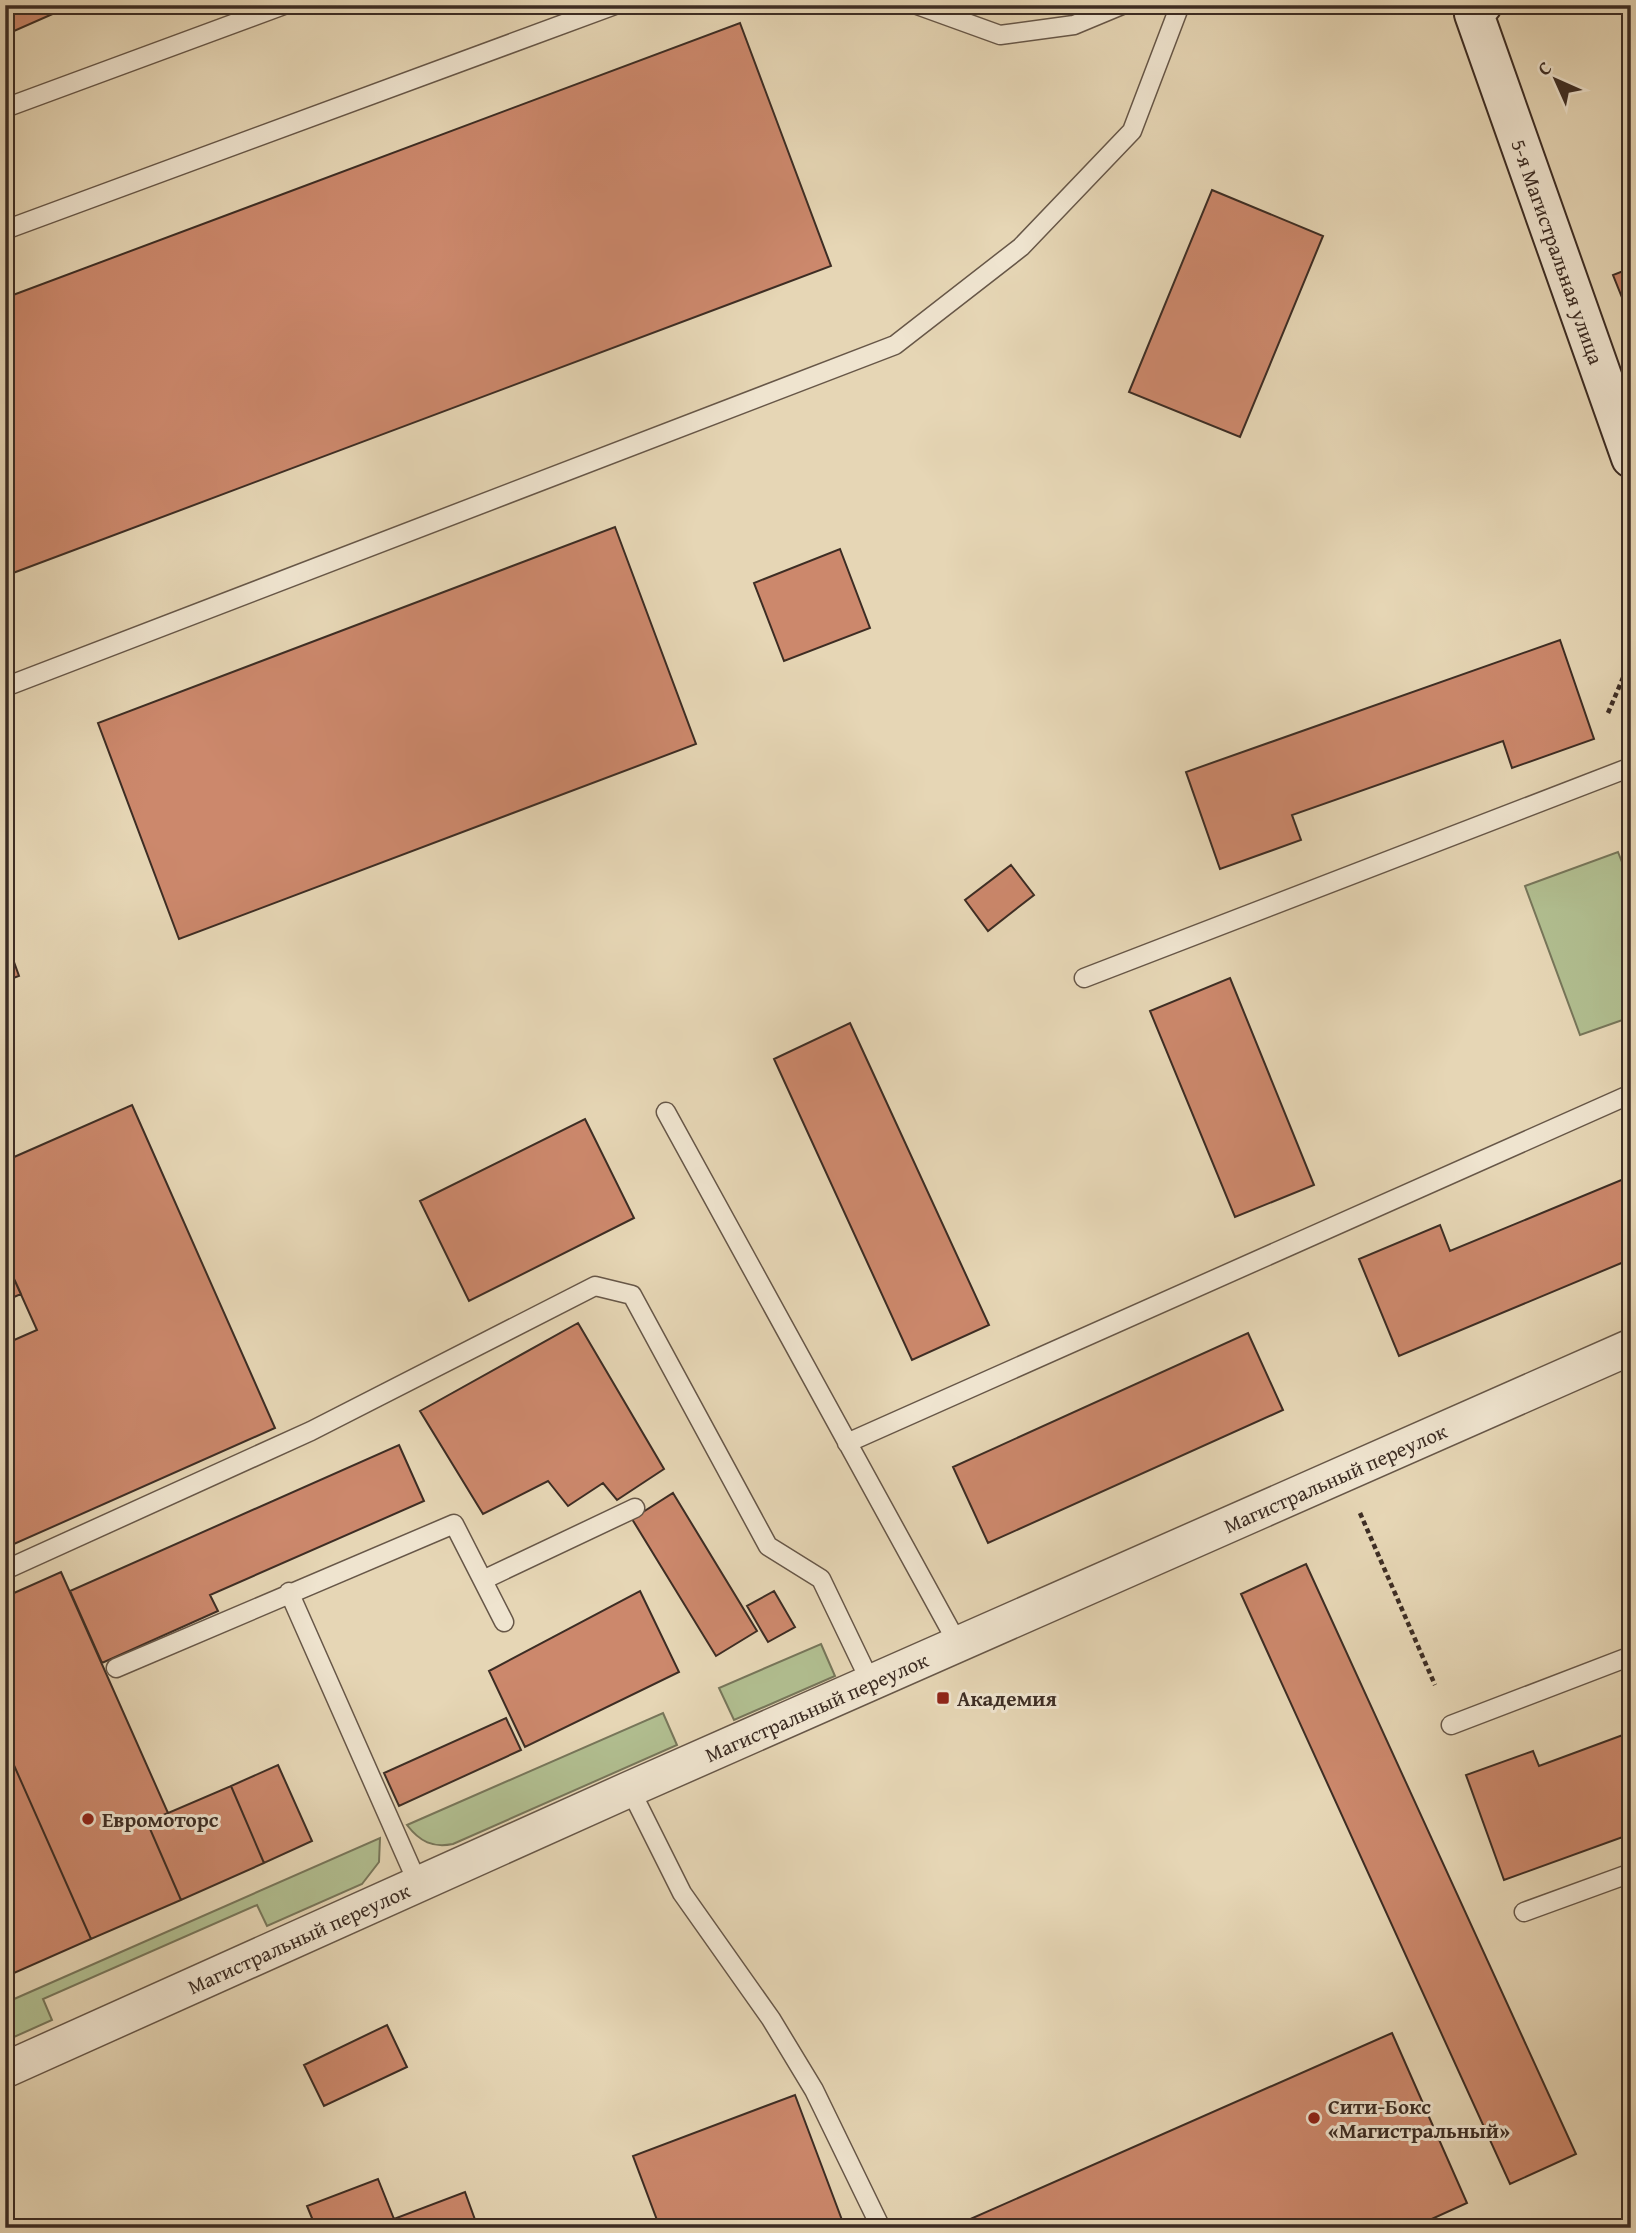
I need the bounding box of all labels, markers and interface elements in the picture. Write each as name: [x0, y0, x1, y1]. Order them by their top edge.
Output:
north arrow: [1520, 46, 1590, 116]
text: С: [1530, 54, 1558, 82]
street label: 5-я Магистральная улица: [1504, 135, 1612, 368]
street label: Магистральный переулок: [1219, 1415, 1452, 1541]
street label: Магистральный переулок: [700, 1644, 933, 1770]
place label: Академия: [957, 1683, 1057, 1714]
marker: Академия: [935, 1690, 951, 1706]
place label: Евромоторс: [102, 1804, 219, 1835]
marker: Евромоторс: [80, 1811, 96, 1827]
street label: Магистральный переулок: [182, 1874, 415, 2002]
place label: Сити-Бокс «Магистральный»: [1328, 2091, 1510, 2146]
marker: Сити-Бокс «Магистральный»: [1306, 2110, 1322, 2126]

